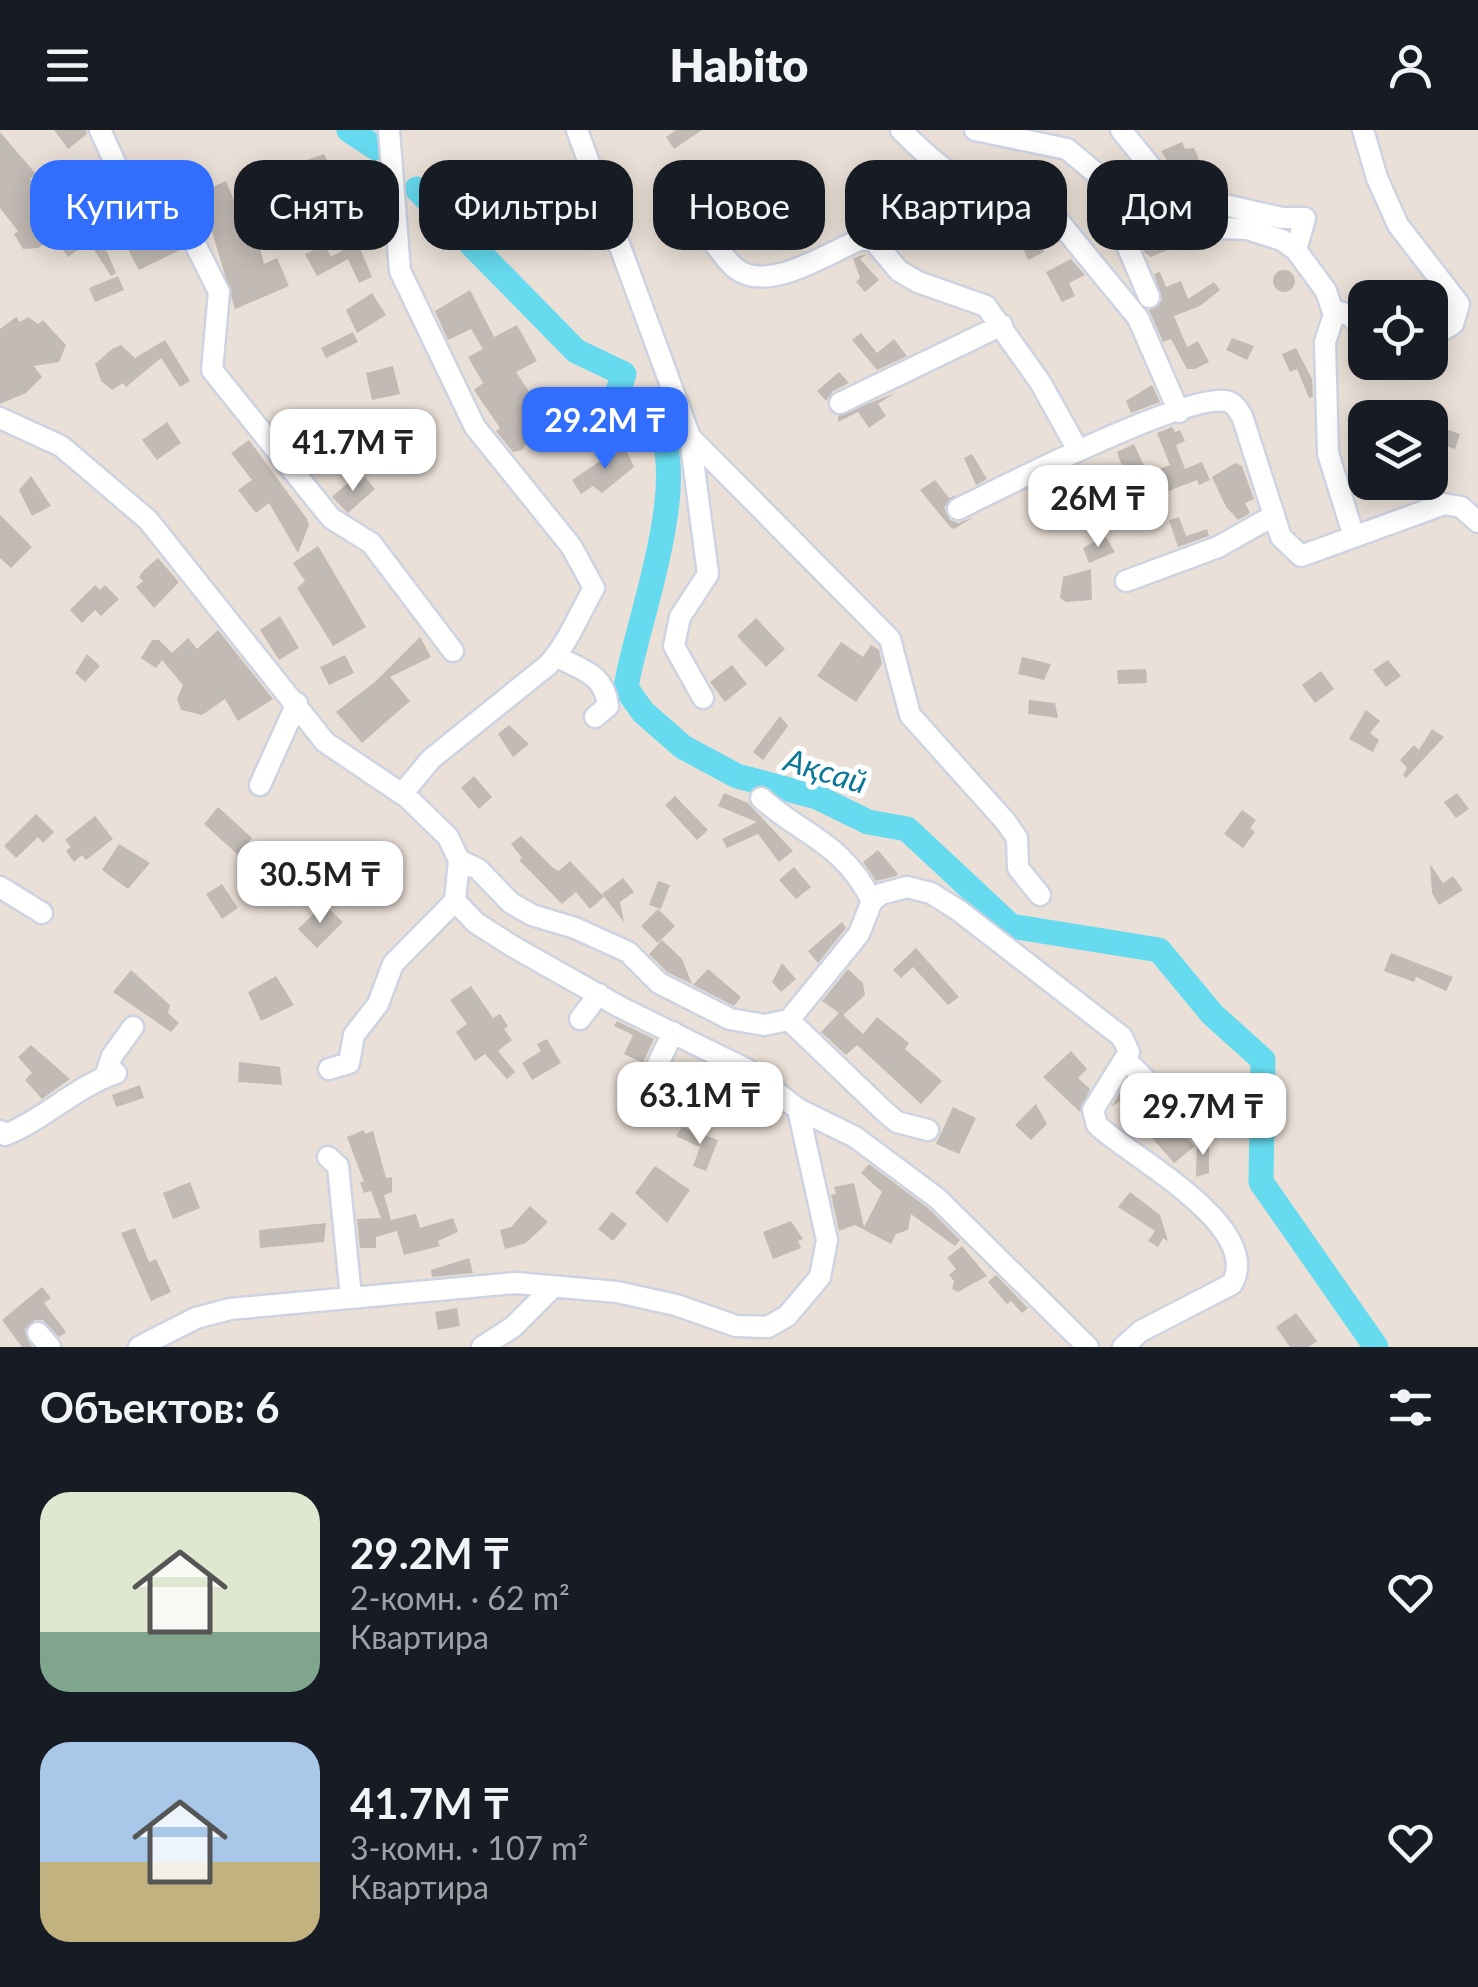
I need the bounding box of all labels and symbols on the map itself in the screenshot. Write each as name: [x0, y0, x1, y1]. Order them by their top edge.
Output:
pin: 29.2M ₸: [513, 387, 697, 472]
pin: 41.7M ₸: [261, 409, 445, 494]
pin: 26M ₸: [1028, 465, 1168, 550]
water label: Ақсай: [779, 739, 872, 801]
pin: 30.5M ₸: [228, 841, 412, 926]
pin: 63.1M ₸: [608, 1062, 792, 1147]
pin: 29.7M ₸: [1111, 1073, 1295, 1158]

